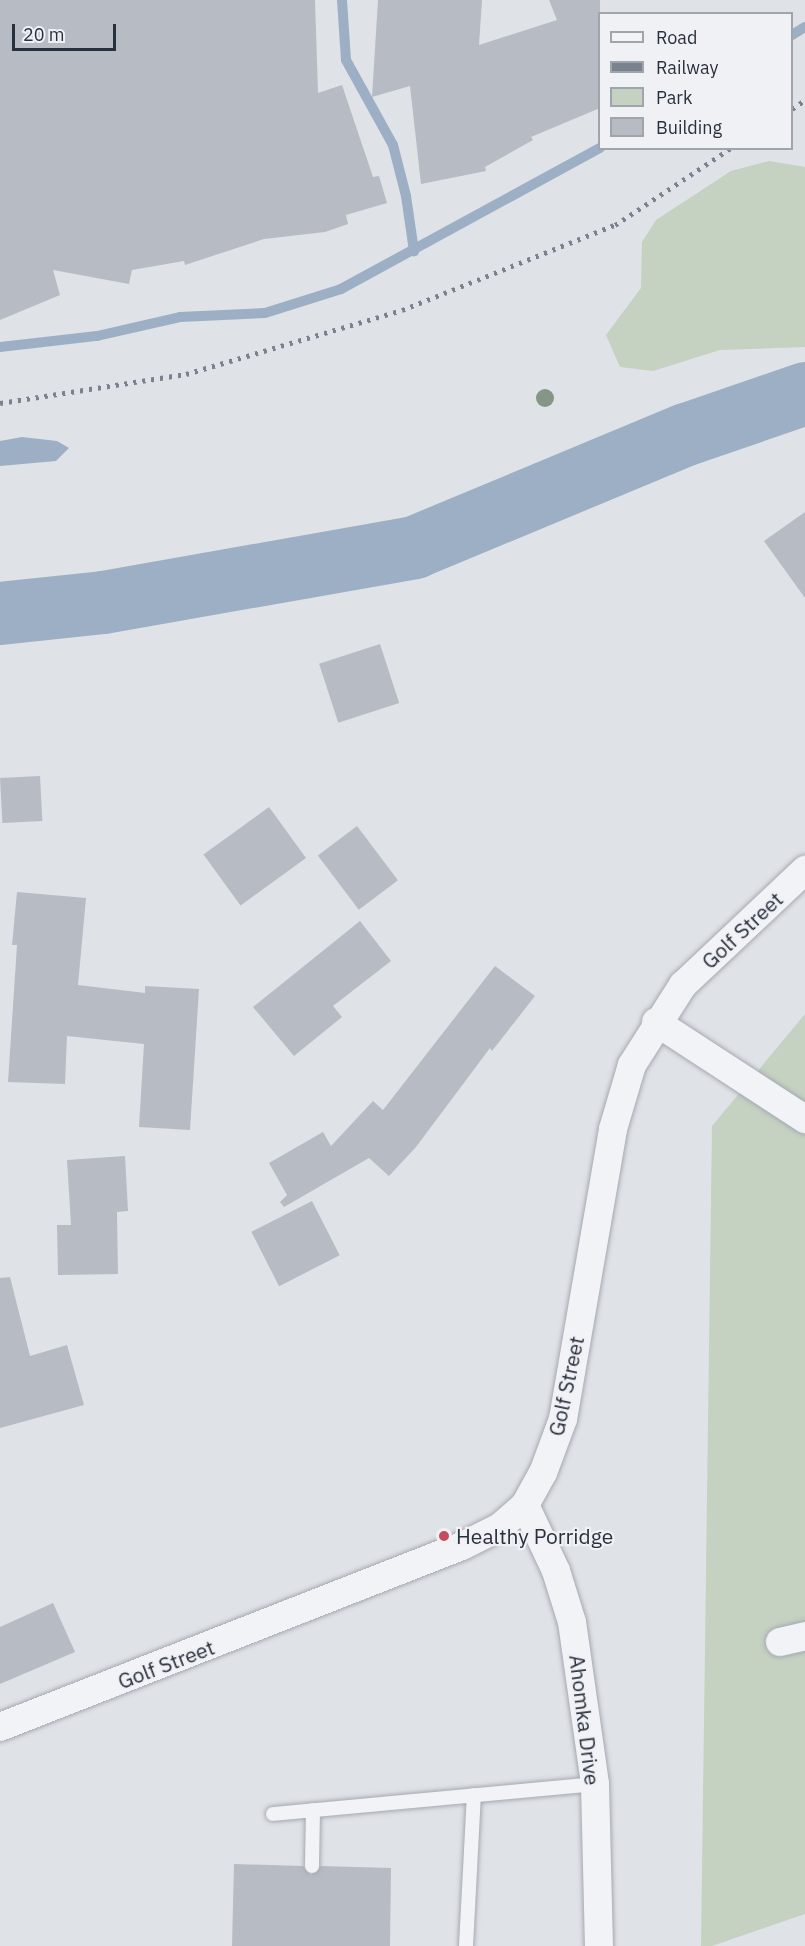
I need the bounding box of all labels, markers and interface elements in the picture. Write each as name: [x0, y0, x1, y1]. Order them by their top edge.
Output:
scale bar: [15, 12, 118, 50]
legend: [598, 12, 793, 150]
text: 20 m: [23, 23, 65, 46]
text: Road: [656, 26, 697, 49]
text: Railway: [656, 56, 718, 79]
text: Park: [656, 86, 692, 109]
text: Building: [656, 116, 722, 139]
street label: Golf Street: [696, 886, 788, 974]
street label: Golf Street: [543, 1334, 589, 1438]
place label: Healthy Porridge: [456, 1523, 613, 1549]
marker: Healthy Porridge: [437, 1529, 451, 1543]
street label: Golf Street: [114, 1634, 218, 1694]
street label: Ahomka Drive: [564, 1653, 606, 1787]

